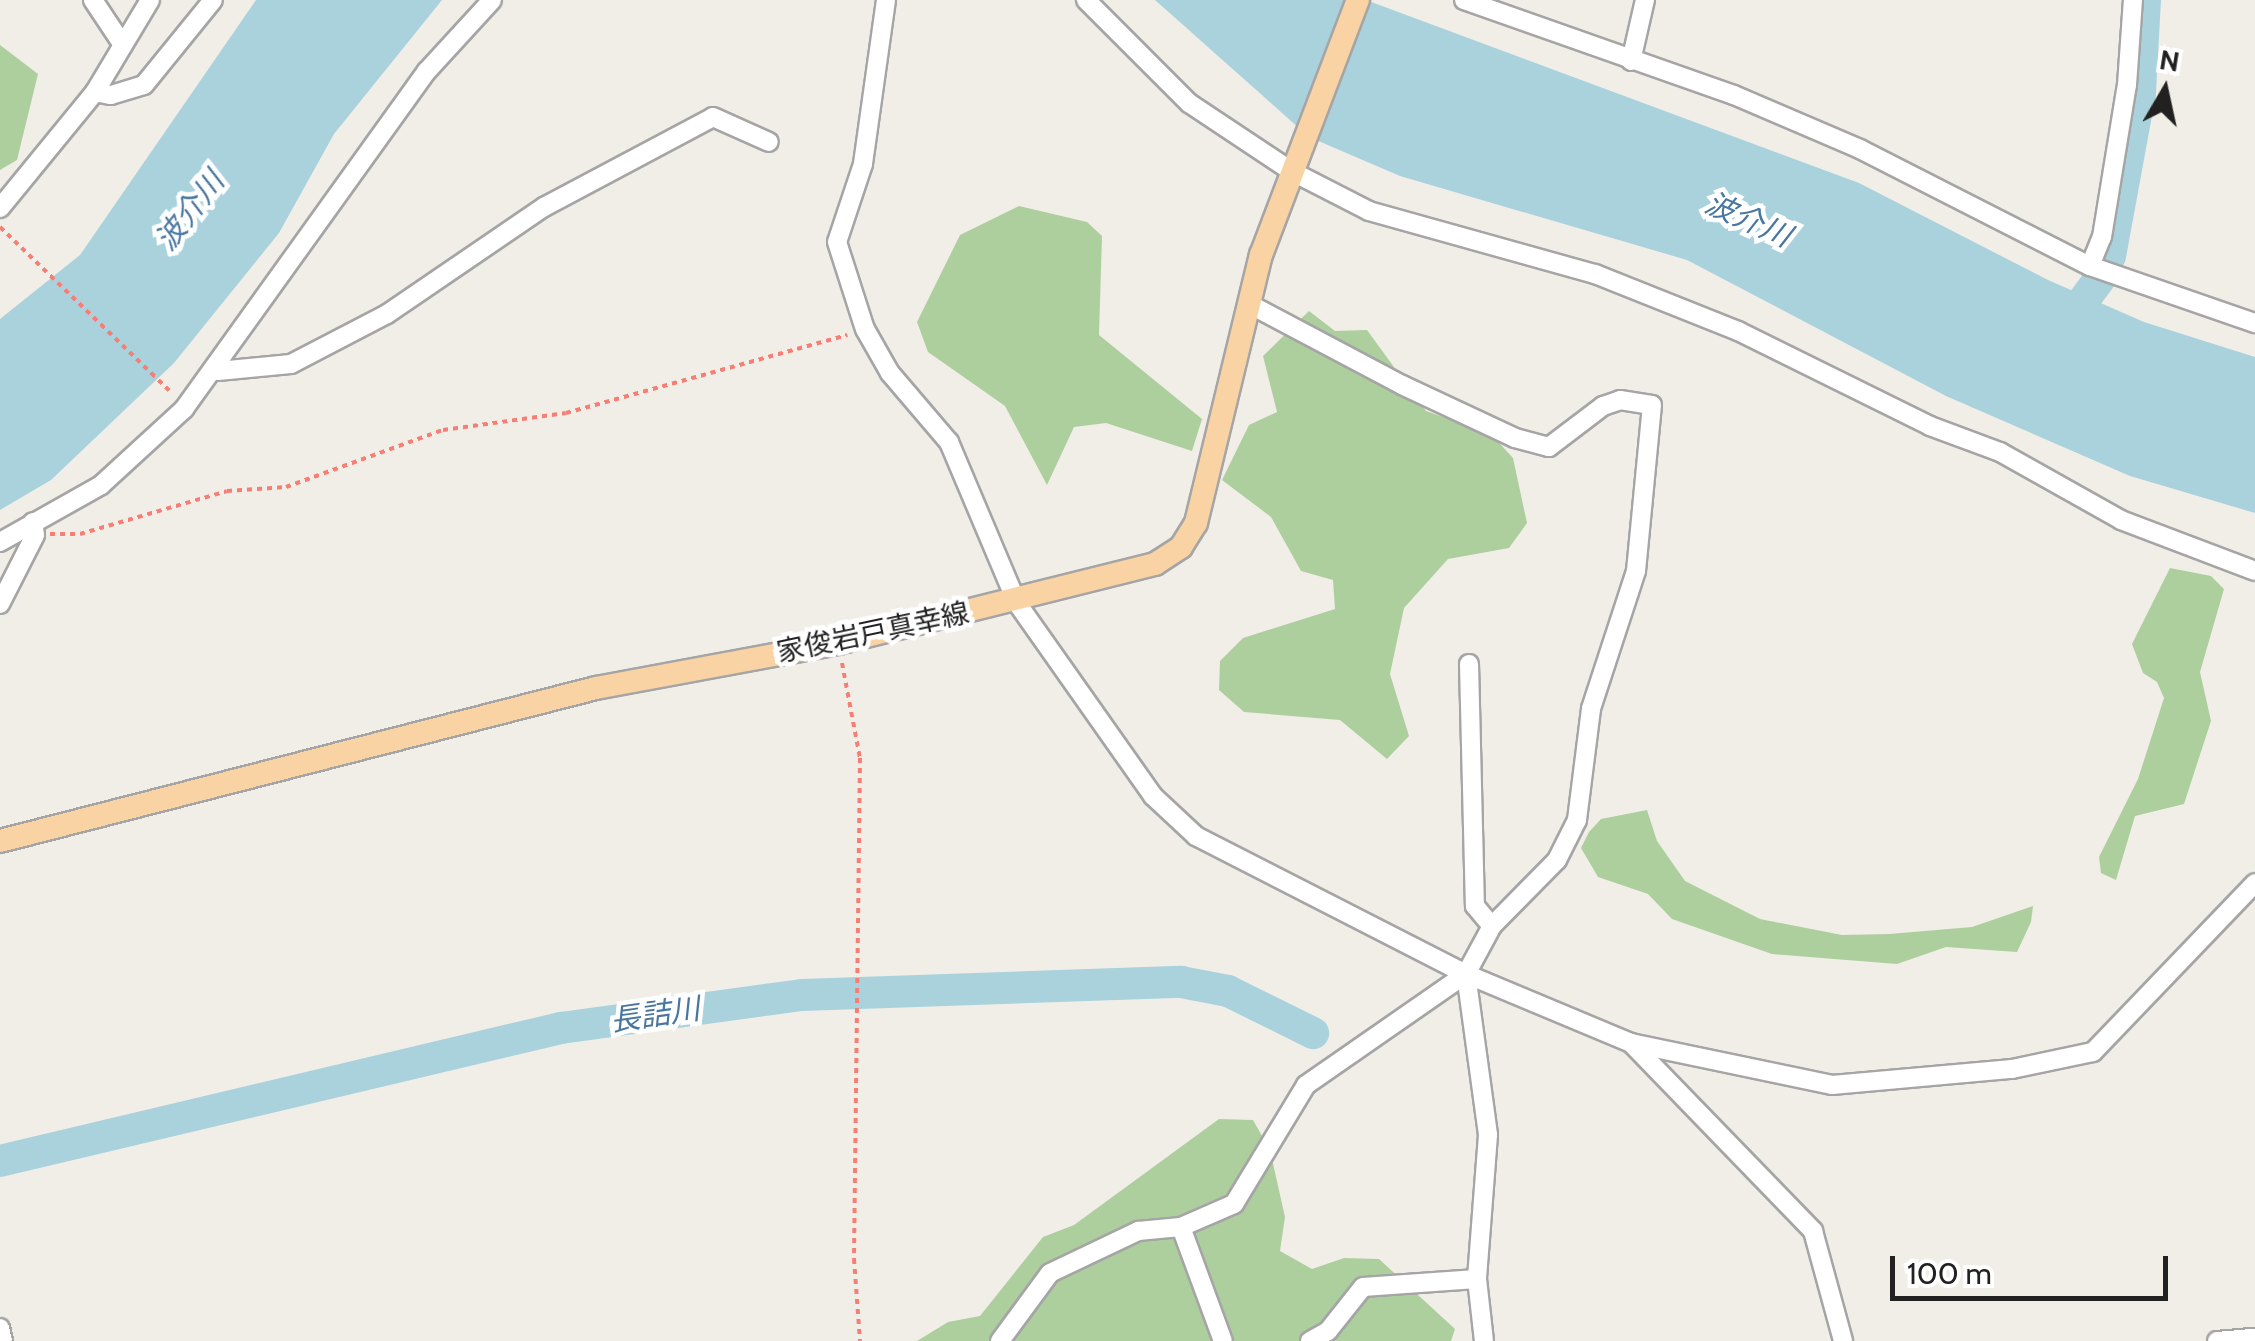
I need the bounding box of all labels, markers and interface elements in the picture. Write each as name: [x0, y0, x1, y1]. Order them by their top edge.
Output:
north arrow: [2115, 40, 2215, 140]
text: N: [2157, 42, 2182, 79]
water label: 波介川: [148, 164, 232, 258]
water label: 波介川: [1700, 185, 1796, 255]
street label: 家俊岩戸真幸線: [774, 595, 972, 669]
water label: 長詰川: [608, 991, 702, 1039]
scale bar: [1895, 1236, 2172, 1298]
text: 100 m: [1907, 1255, 1992, 1292]

